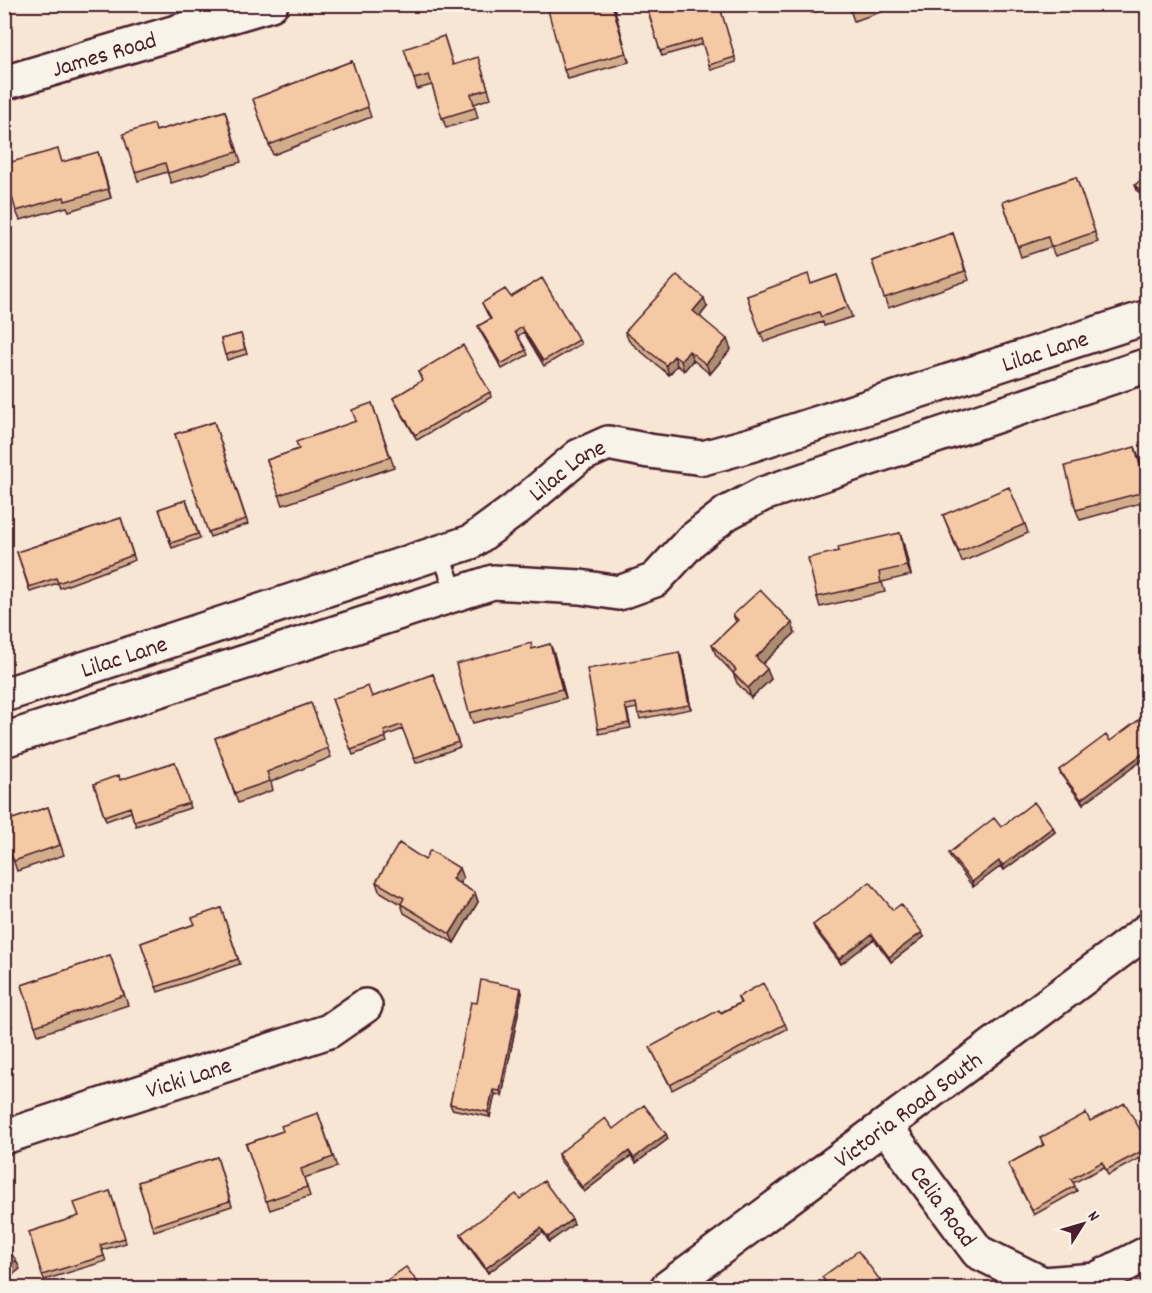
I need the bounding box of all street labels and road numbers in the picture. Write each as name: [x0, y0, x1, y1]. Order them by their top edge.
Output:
street label: James Road: [48, 25, 161, 88]
street label: Lilac Lane: [998, 323, 1093, 383]
street label: Lilac Lane: [522, 432, 612, 511]
street label: Lilac Lane: [77, 629, 172, 689]
street label: Victoria Road South: [828, 1045, 991, 1178]
street label: Vicki Lane: [142, 1050, 237, 1110]
street label: Celia Road: [900, 1159, 983, 1255]

